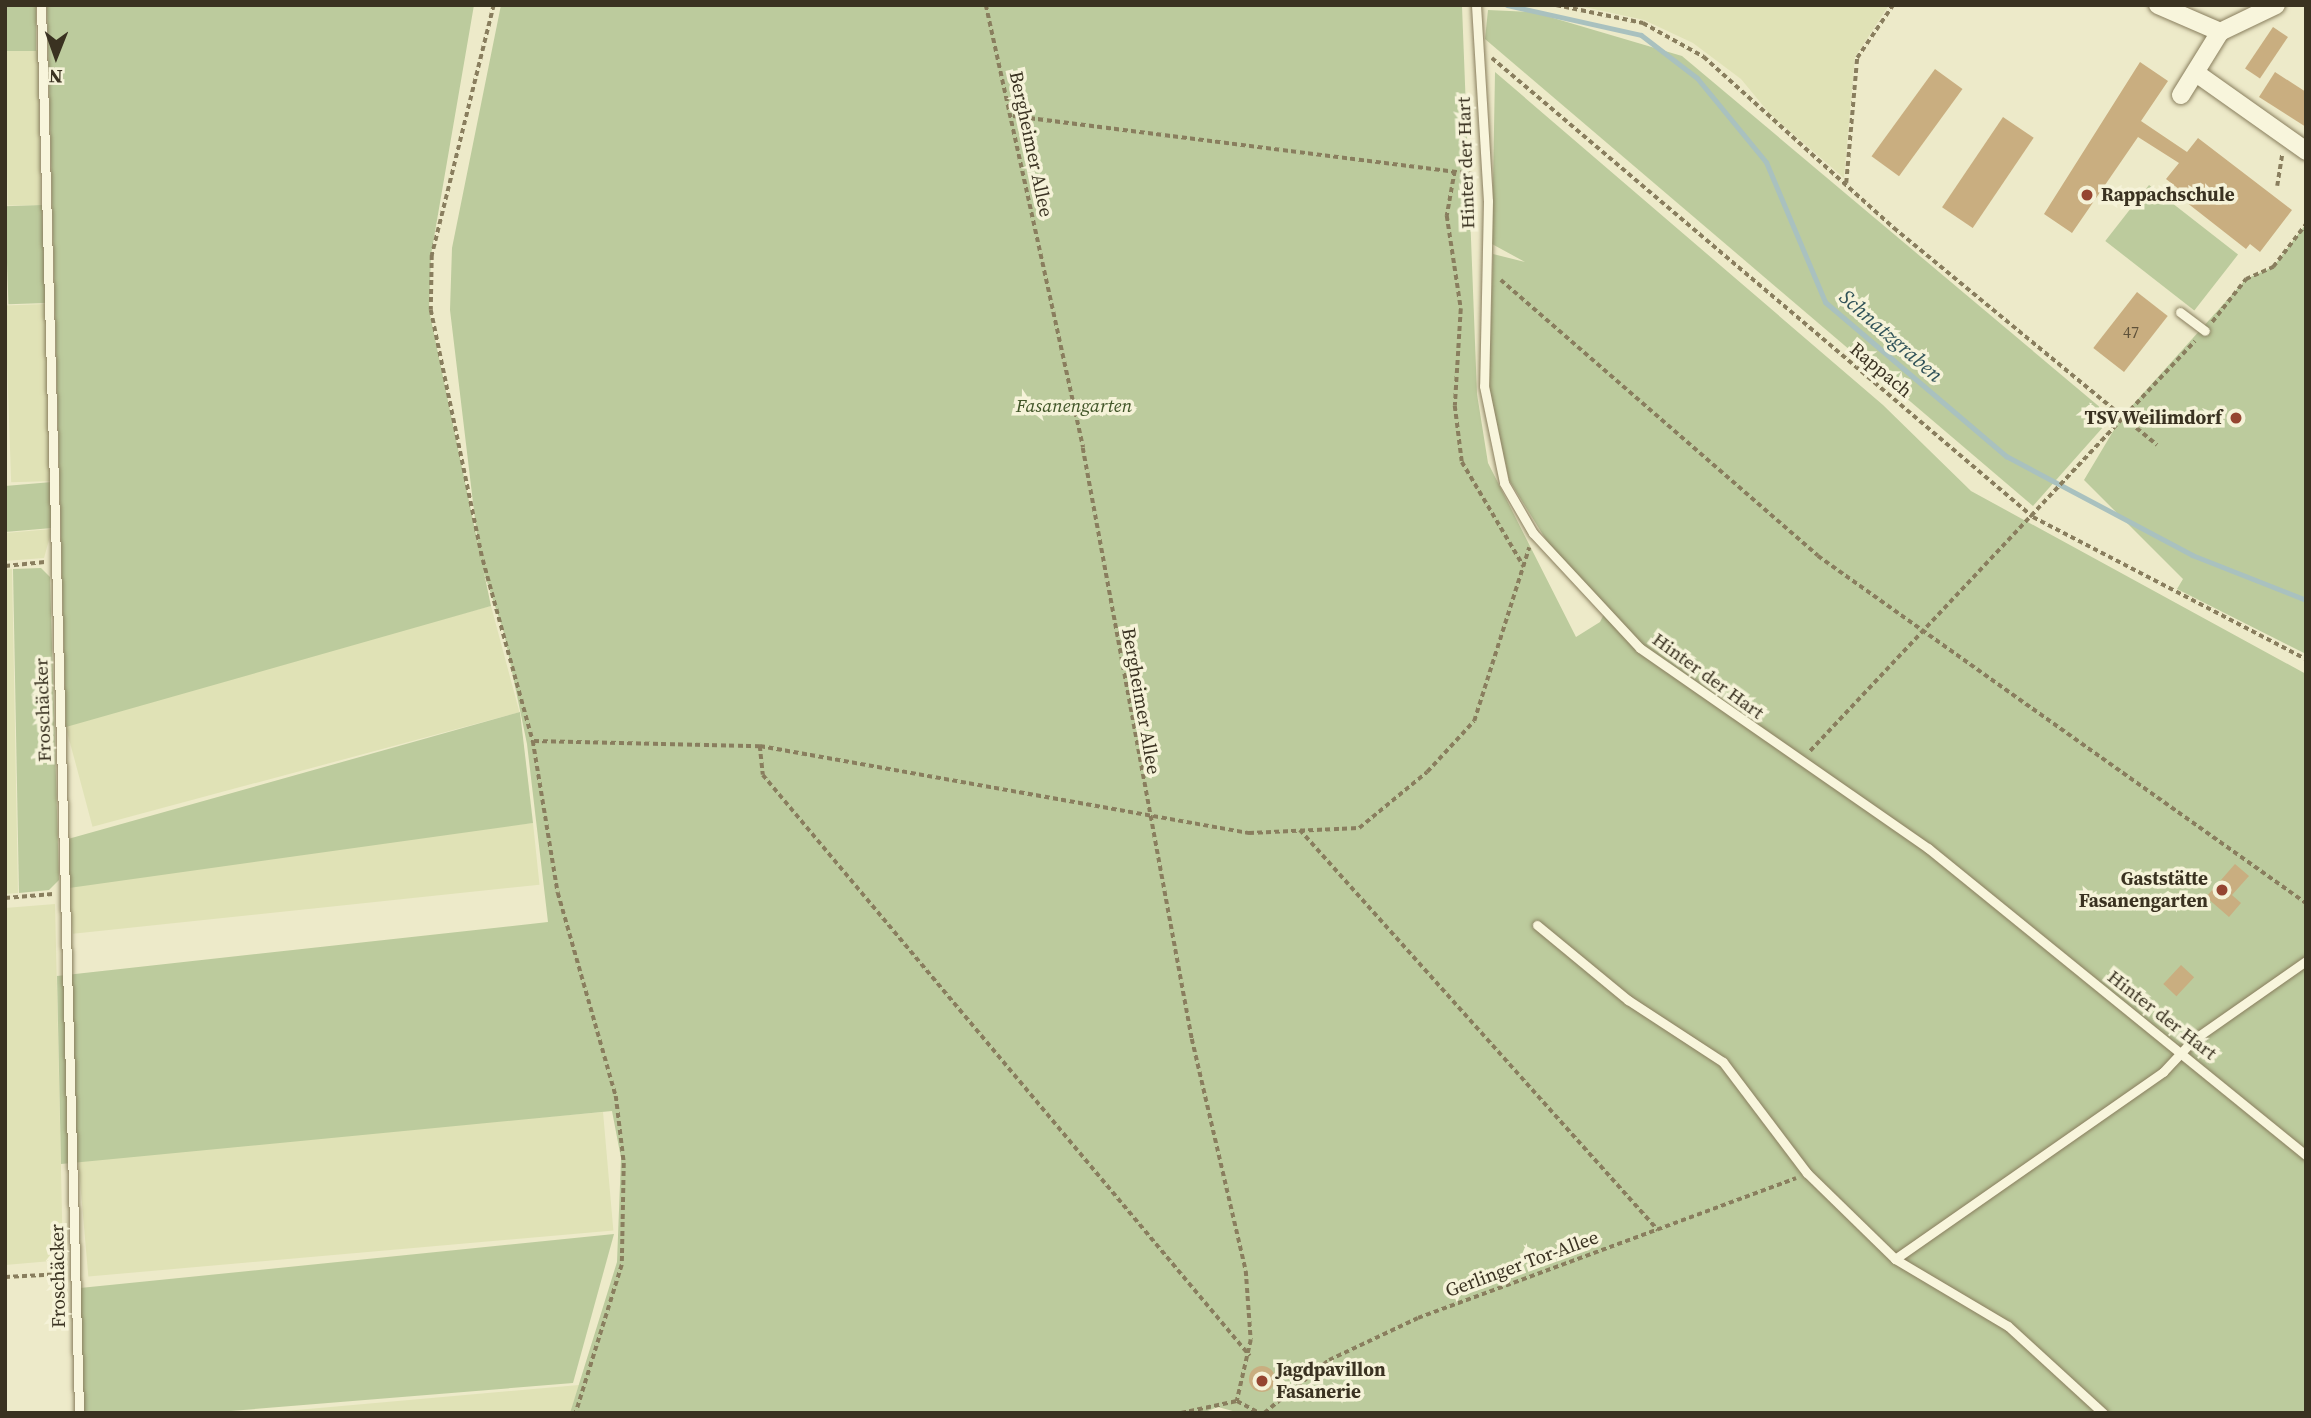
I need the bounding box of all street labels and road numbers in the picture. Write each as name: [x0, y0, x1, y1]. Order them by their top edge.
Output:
street label: Bergheimer Allee: [1004, 69, 1058, 219]
street label: Hinter der Hart: [1452, 97, 1480, 229]
street label: Rappach: [1845, 338, 1917, 402]
street label: Bergheimer Allee: [1117, 626, 1165, 776]
street label: Hinter der Hart: [1648, 628, 1768, 724]
street label: Froschäcker: [30, 658, 56, 762]
street label: Hinter der Hart: [2103, 965, 2221, 1065]
street label: Froschäcker: [46, 1224, 70, 1328]
street label: Gerlinger Tor-Allee: [1442, 1226, 1602, 1302]

